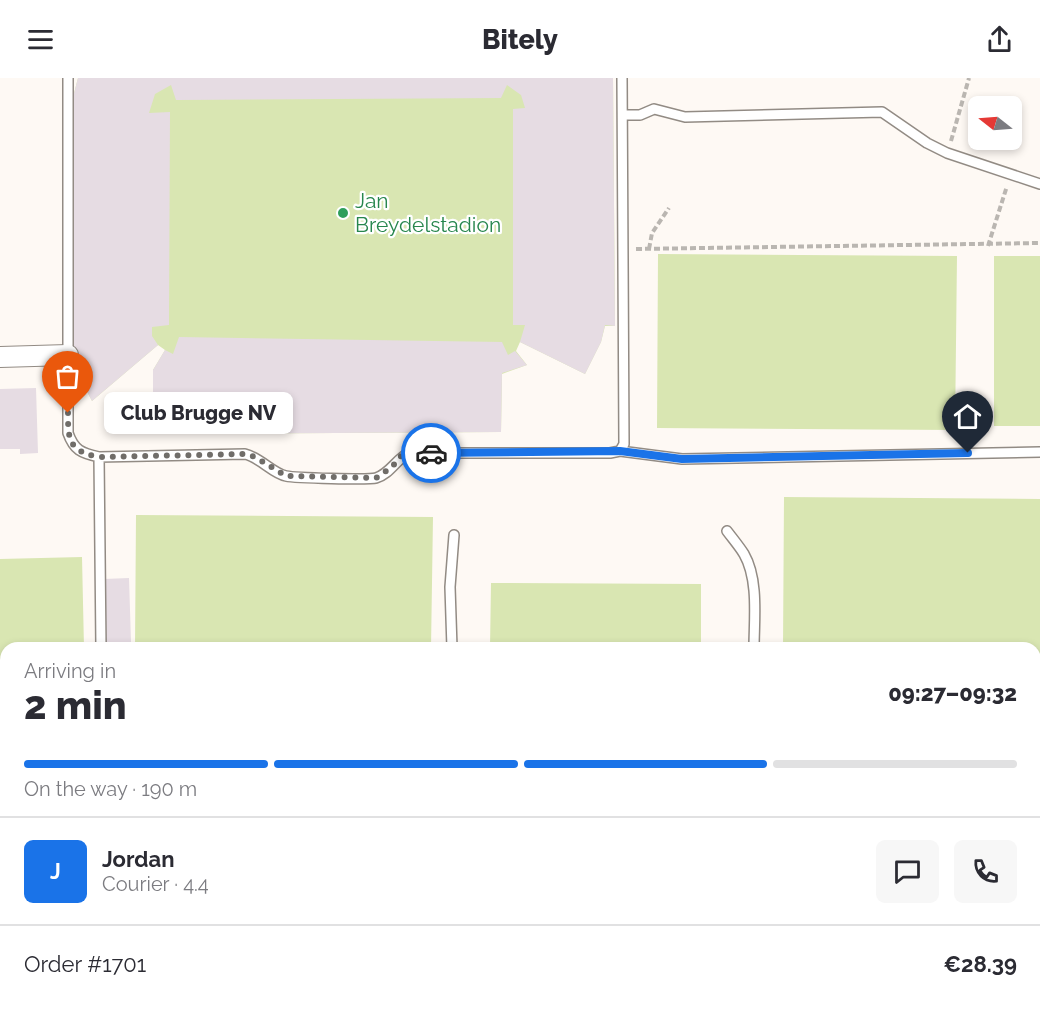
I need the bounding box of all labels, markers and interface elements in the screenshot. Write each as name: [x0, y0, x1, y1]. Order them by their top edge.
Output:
icon: menu: [24, 23, 57, 56]
icon: share: [983, 23, 1016, 56]
text: Bitely: [482, 24, 558, 55]
north arrow: [968, 96, 1022, 150]
map controls: [968, 96, 1022, 150]
place label: Jan Breydelstadion: [355, 188, 501, 237]
marker: Jan Breydelstadion: [336, 206, 350, 220]
pin: [42, 351, 93, 413]
icon: bag: [51, 360, 84, 393]
pin: [942, 391, 993, 453]
callout: Club Brugge NV: [104, 392, 293, 434]
icon: home: [951, 400, 984, 433]
text: Club Brugge NV: [121, 401, 276, 425]
courier: [401, 423, 461, 483]
icon: car: [415, 437, 448, 470]
text: Arriving in: [24, 659, 116, 683]
text: 09:27–09:32: [888, 680, 1017, 706]
text: 2 min: [24, 682, 127, 728]
text: On the way · 190 m: [24, 777, 197, 801]
button: chat: [876, 840, 939, 903]
button: phone: [954, 840, 1017, 903]
text: Jordan: [102, 846, 174, 872]
text: J: [50, 858, 61, 884]
text: Courier · 4.4: [102, 872, 209, 896]
text: Order #1701: [24, 951, 146, 977]
text: €28.39: [944, 951, 1017, 977]

